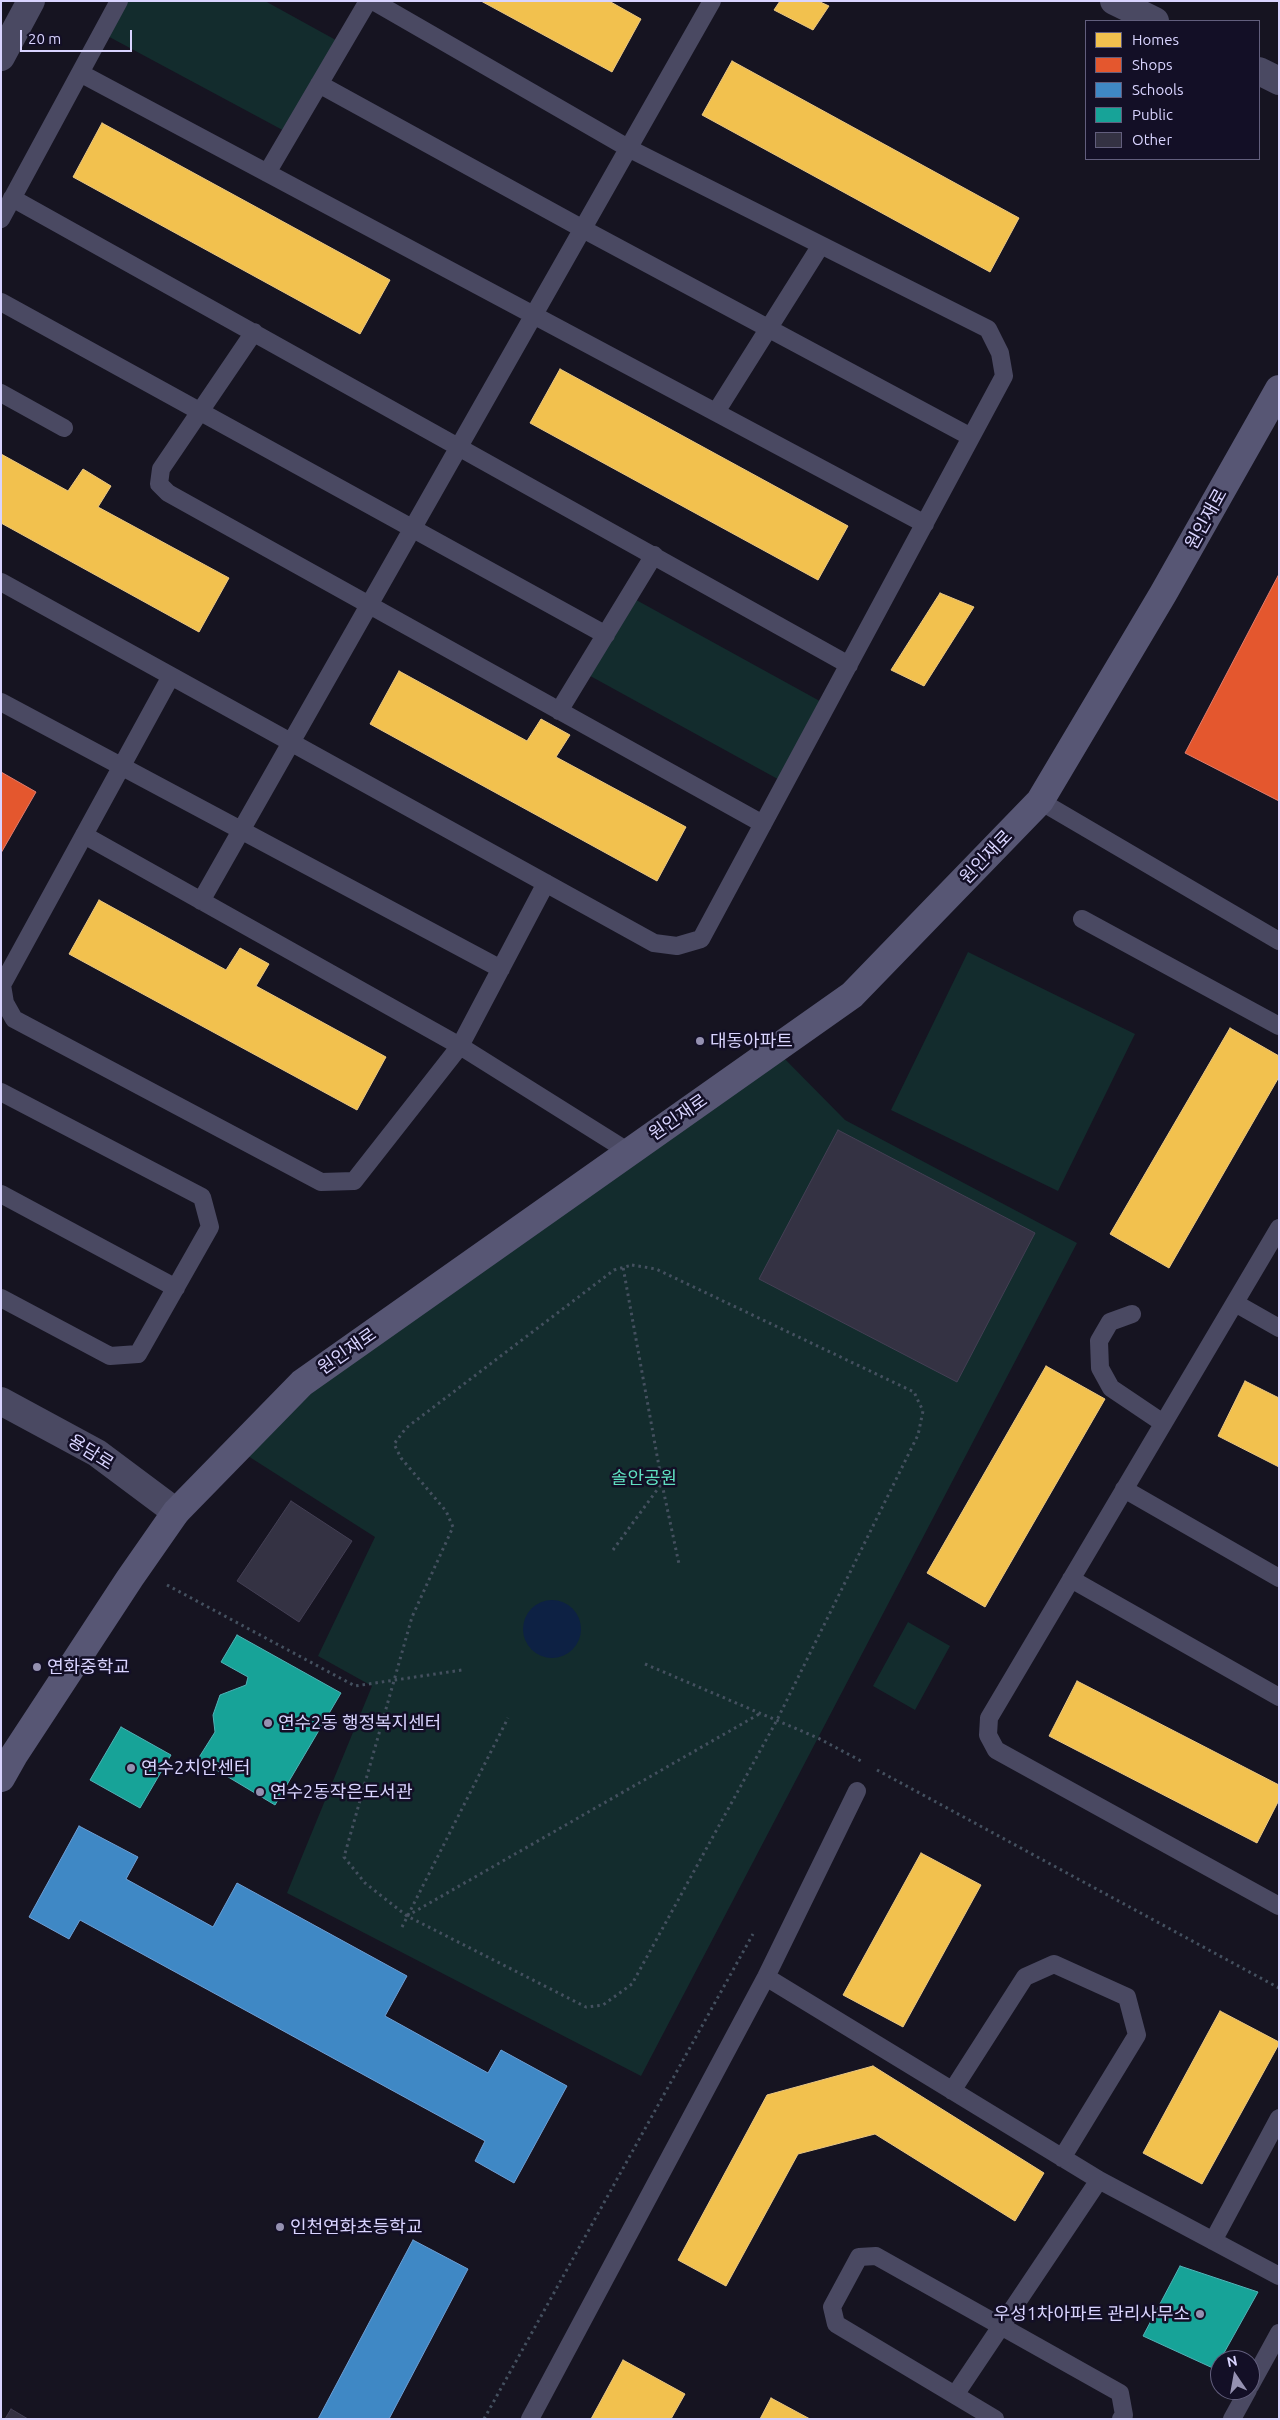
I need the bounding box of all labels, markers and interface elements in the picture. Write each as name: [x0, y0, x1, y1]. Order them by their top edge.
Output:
scale bar: [22, 20, 135, 52]
legend: [1085, 20, 1260, 160]
text: 20 m: [28, 30, 61, 47]
text: Homes: [1132, 31, 1179, 48]
text: Shops: [1132, 56, 1173, 73]
text: Schools: [1132, 81, 1183, 98]
text: Public: [1132, 106, 1173, 123]
text: Other: [1132, 131, 1172, 148]
street label: 원인재로: [1180, 485, 1232, 553]
street label: 원인재로: [955, 826, 1017, 888]
place label: 대동아파트: [710, 1030, 793, 1052]
marker: 대동아파트: [694, 1035, 706, 1047]
street label: 원인재로: [645, 1089, 711, 1145]
street label: 원인재로: [314, 1323, 380, 1379]
street label: 용담로: [64, 1430, 118, 1474]
park label: 솔안공원: [611, 1467, 677, 1489]
place label: 연화중학교: [47, 1656, 130, 1678]
marker: 연화중학교: [31, 1661, 43, 1673]
place label: 연수2동 행정복지센터: [278, 1712, 441, 1734]
marker: 연수2동 행정복지센터: [262, 1717, 274, 1729]
place label: 연수2치안센터: [141, 1757, 251, 1779]
marker: 연수2치안센터: [125, 1762, 137, 1774]
place label: 연수2동작은도서관: [270, 1781, 413, 1803]
marker: 연수2동작은도서관: [254, 1786, 266, 1798]
place label: 인천연화초등학교: [290, 2216, 422, 2238]
marker: 인천연화초등학교: [274, 2221, 286, 2233]
place label: 우성1차아파트 관리사무소: [994, 2303, 1190, 2325]
marker: 우성1차아파트 관리사무소: [1194, 2308, 1206, 2320]
north arrow: [1210, 2350, 1260, 2400]
text: N: [1225, 2352, 1239, 2370]

